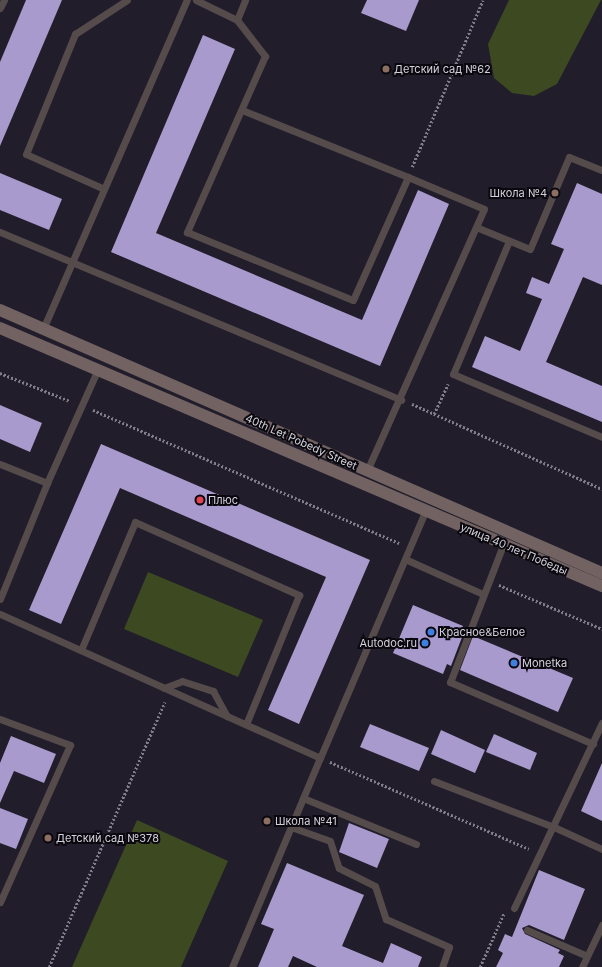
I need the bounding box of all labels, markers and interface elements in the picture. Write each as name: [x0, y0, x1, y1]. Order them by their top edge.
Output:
place label: Детский сад №62: [394, 62, 491, 76]
marker: Детский сад №62: [381, 64, 391, 74]
place label: Школа №4: [489, 186, 547, 200]
marker: Школа №4: [550, 188, 560, 198]
street label: 40th Let Pobedy Street: [243, 411, 359, 473]
place label: Плюс: [208, 493, 238, 507]
marker: Плюс: [195, 495, 205, 505]
street label: улица 40 лет Победы: [458, 520, 570, 578]
place label: Красное&Белое: [439, 625, 525, 639]
marker: Красное&Белое: [426, 627, 436, 637]
place label: Autodoc.ru: [359, 636, 417, 650]
marker: Autodoc.ru: [420, 638, 430, 648]
place label: Monetka: [522, 656, 567, 670]
marker: Monetka: [509, 658, 519, 668]
place label: Школа №41: [275, 814, 337, 828]
marker: Школа №41: [262, 816, 272, 826]
place label: Детский сад №378: [56, 831, 159, 845]
marker: Детский сад №378: [43, 833, 53, 843]

